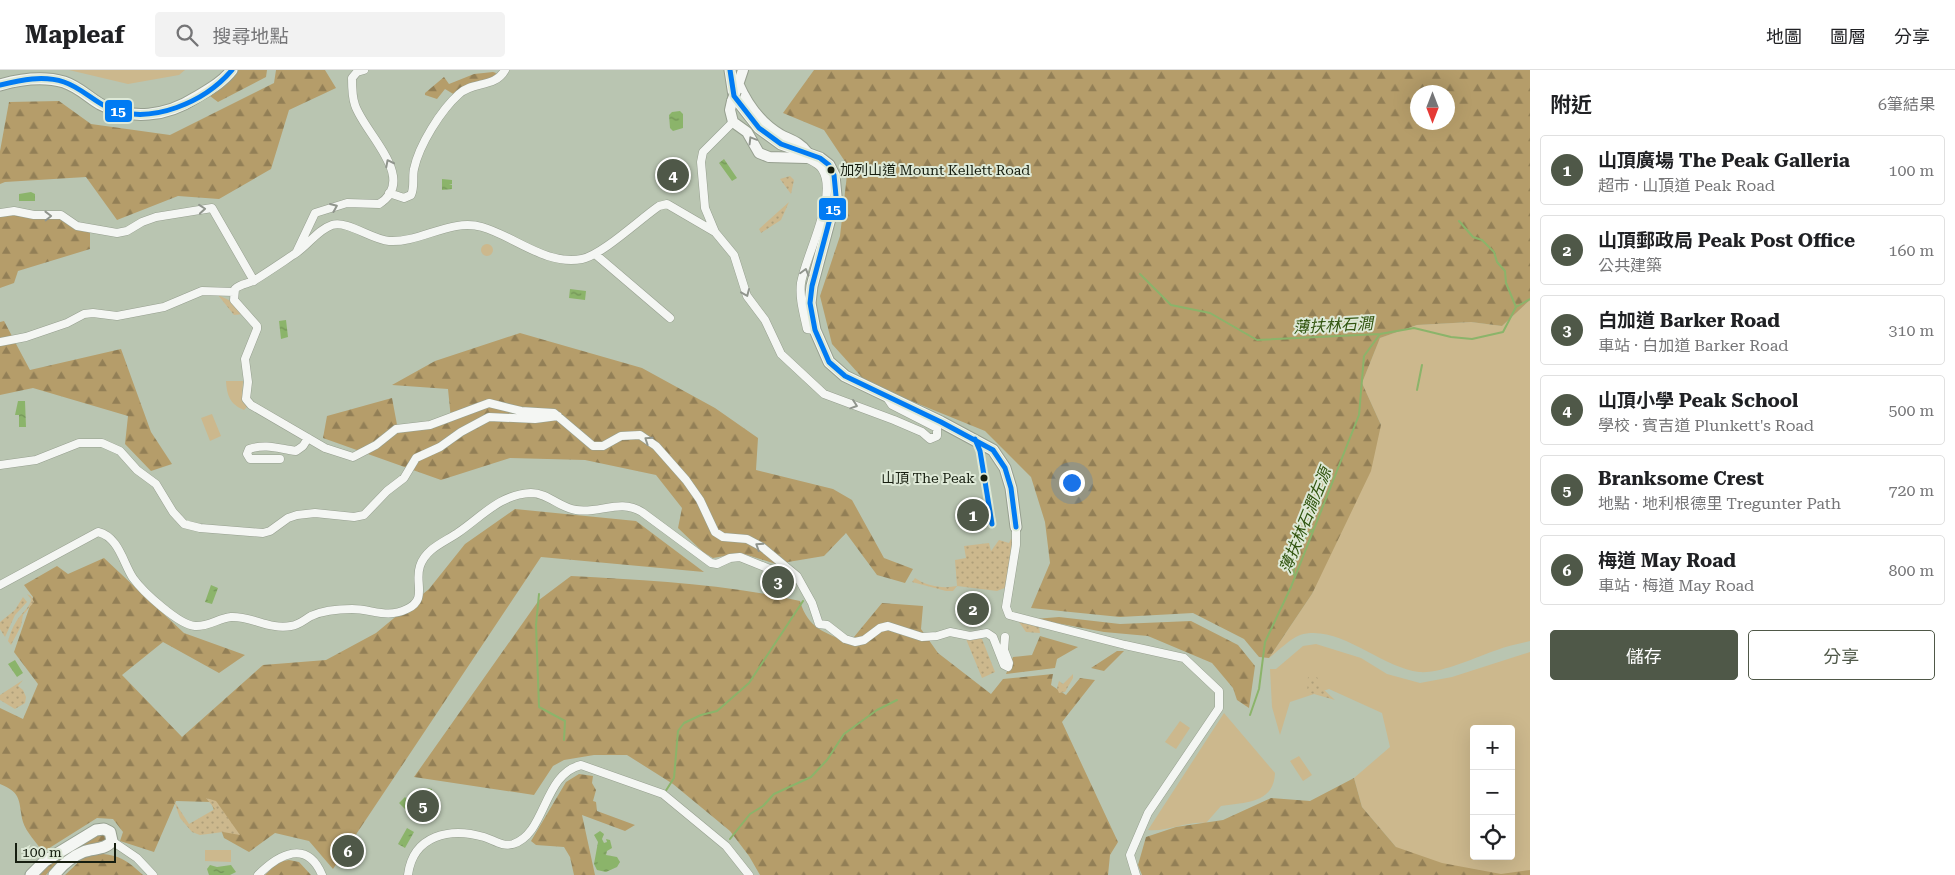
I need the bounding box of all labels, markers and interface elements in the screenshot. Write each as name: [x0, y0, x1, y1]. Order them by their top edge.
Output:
search box: [155, 12, 505, 57]
text: Mapleaf: [25, 21, 125, 49]
icon: search: [173, 21, 201, 49]
text: 搜尋地點: [213, 25, 289, 48]
text: 地圖: [1766, 26, 1802, 47]
text: 圖層: [1830, 26, 1866, 47]
text: 分享: [1894, 26, 1930, 47]
north arrow: [1410, 85, 1455, 130]
text: 附近: [1550, 93, 1592, 117]
text: 6筆結果: [1878, 95, 1935, 114]
line badge: 15: [104, 99, 133, 123]
text: 15: [110, 103, 126, 119]
one-way arrow: [748, 137, 758, 146]
text: 山頂廣場 The Peak Galleria: [1598, 149, 1850, 172]
pin: 4: [657, 156, 689, 194]
one-way arrow: [385, 159, 395, 168]
text: 1: [1563, 161, 1571, 180]
text: 100 m: [1888, 161, 1934, 180]
place label: 加列山道 Mount Kellett Road: [840, 162, 1030, 178]
marker: 加列山道 Mount Kellett Road: [826, 165, 836, 175]
text: 超市 · 山頂道 Peak Road: [1598, 176, 1775, 195]
line badge: 15: [818, 197, 847, 221]
text: 15: [825, 201, 841, 217]
one-way arrow: [329, 203, 338, 214]
one-way arrow: [198, 204, 206, 215]
one-way arrow: [44, 210, 52, 221]
text: 山頂郵政局 Peak Post Office: [1598, 229, 1855, 252]
text: 2: [1563, 241, 1571, 260]
text: 160 m: [1888, 241, 1934, 260]
text: 公共建築: [1598, 256, 1662, 275]
one-way arrow: [799, 268, 809, 276]
one-way arrow: [740, 288, 751, 297]
text: 白加道 Barker Road: [1598, 309, 1780, 332]
water label: 薄扶林石澗: [1293, 314, 1375, 337]
text: 3: [1563, 321, 1571, 340]
text: 310 m: [1888, 321, 1934, 340]
text: 車站 · 白加道 Barker Road: [1598, 336, 1788, 355]
text: 山頂小學 Peak School: [1598, 389, 1798, 412]
one-way arrow: [850, 400, 858, 410]
text: 4: [1563, 401, 1571, 420]
text: 500 m: [1888, 401, 1934, 420]
text: 學校 · 賓吉道 Plunkett's Road: [1598, 416, 1814, 435]
one-way arrow: [644, 437, 653, 447]
water label: 薄扶林石澗左源: [1276, 462, 1336, 576]
text: Branksome Crest: [1598, 467, 1764, 490]
place label: 山頂 The Peak: [881, 470, 975, 486]
your location: [1059, 470, 1085, 496]
marker: 山頂 The Peak: [979, 473, 989, 483]
text: 5: [1563, 481, 1571, 500]
text: 720 m: [1888, 481, 1934, 500]
text: 地點 · 地利根德里 Tregunter Path: [1598, 494, 1841, 513]
pin: 1: [957, 496, 989, 534]
one-way arrow: [755, 543, 765, 552]
text: 梅道 May Road: [1598, 549, 1736, 572]
text: 6: [1563, 561, 1571, 580]
text: 800 m: [1888, 561, 1934, 580]
pin: 3: [762, 563, 794, 601]
text: 車站 · 梅道 May Road: [1598, 576, 1754, 595]
pin: 2: [957, 590, 989, 628]
button: 儲存: [1550, 630, 1738, 680]
button: 分享: [1748, 630, 1935, 680]
map controls: [1470, 725, 1515, 860]
button: +: [1470, 725, 1515, 770]
button: −: [1470, 770, 1515, 815]
pin: 5: [407, 787, 439, 825]
button: locate: [1470, 815, 1515, 860]
pin: 6: [332, 832, 364, 870]
scale bar: [15, 840, 116, 863]
text: 100 m: [22, 844, 62, 860]

